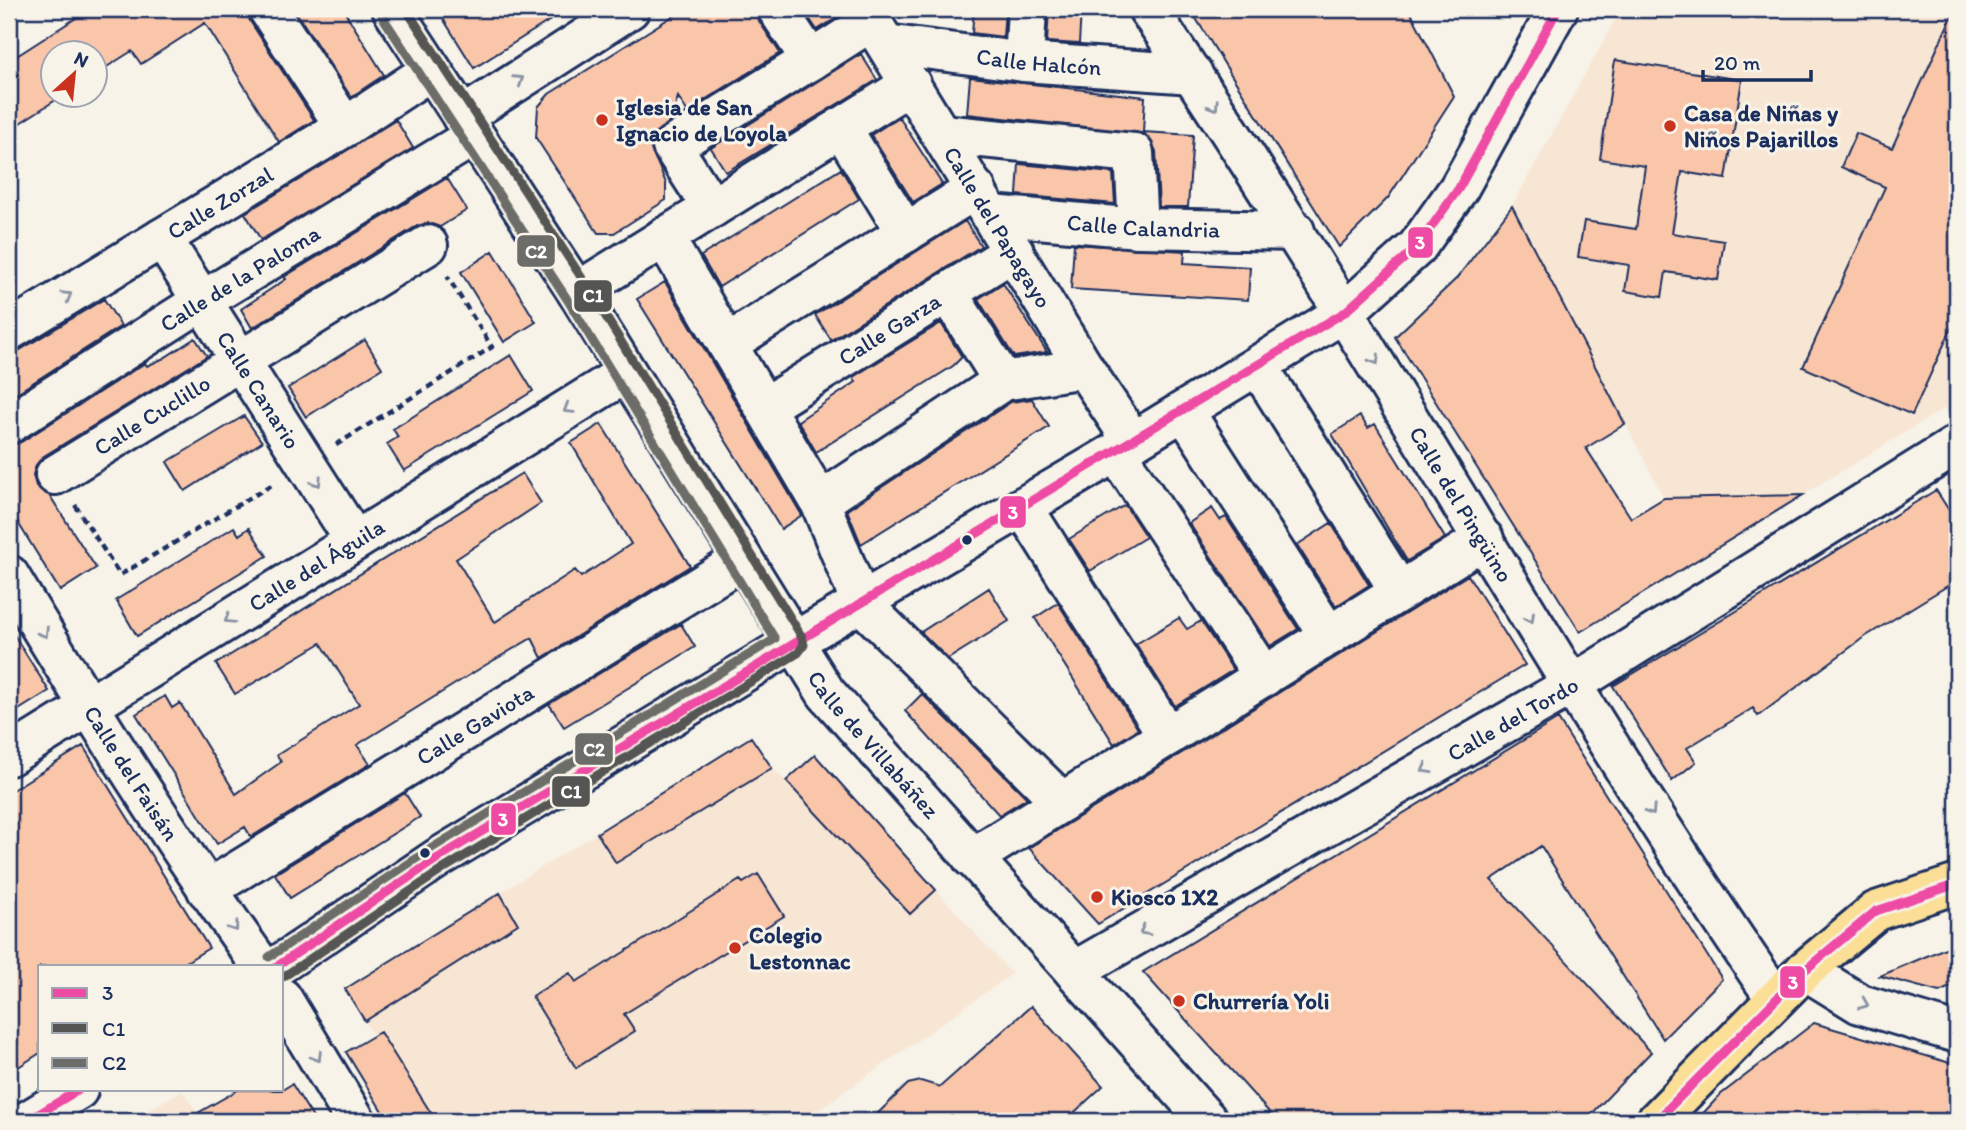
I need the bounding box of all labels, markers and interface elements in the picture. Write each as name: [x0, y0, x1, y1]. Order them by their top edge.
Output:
north arrow: [38, 38, 108, 108]
scale bar: [1703, 38, 1812, 82]
street label: Calle Halcón: [975, 42, 1102, 81]
text: N: [71, 46, 92, 72]
text: 20 m: [1714, 50, 1761, 75]
one-way arrow: [512, 76, 525, 89]
place label: Iglesia de San Ignacio de Loyola: [616, 93, 788, 147]
one-way arrow: [1205, 98, 1218, 111]
place label: Casa de Niñas y Niños Pajarillos: [1684, 99, 1838, 153]
marker: Iglesia de San Ignacio de Loyola: [594, 112, 610, 128]
marker: Casa de Niñas y Niños Pajarillos: [1662, 118, 1678, 134]
street label: Calle del Papagayo: [938, 141, 1058, 313]
street label: Calle Zorzal: [162, 160, 279, 246]
street label: Calle Calandria: [1066, 208, 1220, 244]
street label: Calle de la Paloma: [155, 219, 325, 338]
line badge: 3: [1407, 226, 1434, 259]
text: 3: [1415, 231, 1425, 254]
line badge: C2: [516, 234, 556, 268]
text: C2: [525, 240, 547, 263]
line badge: C1: [573, 279, 613, 313]
text: C1: [582, 284, 604, 307]
street label: Calle Garza: [833, 286, 946, 371]
one-way arrow: [60, 291, 73, 304]
street label: Calle Canario: [211, 326, 307, 454]
one-way arrow: [1367, 353, 1380, 366]
street label: Calle Cuclillo: [89, 369, 215, 462]
one-way arrow: [563, 401, 576, 414]
street label: Calle del Pingüino: [1403, 421, 1519, 587]
one-way arrow: [308, 474, 321, 487]
line badge: 3: [999, 495, 1027, 529]
text: 3: [1008, 501, 1018, 524]
street label: Calle del Águila: [243, 512, 390, 618]
unlabelled marker: [960, 533, 974, 547]
one-way arrow: [223, 611, 236, 624]
one-way arrow: [1522, 611, 1535, 624]
one-way arrow: [35, 626, 48, 639]
street label: Calle de Villabáñez: [802, 665, 946, 825]
street label: Calle del Tordo: [1442, 670, 1584, 768]
street label: Calle Gaviota: [411, 678, 539, 771]
street label: Calle del Faisán: [78, 700, 185, 846]
line badge: C2: [574, 732, 614, 766]
text: C2: [583, 738, 605, 761]
one-way arrow: [1421, 761, 1433, 774]
line badge: C1: [551, 775, 591, 808]
text: C1: [560, 780, 582, 803]
line badge: 3: [490, 802, 517, 836]
one-way arrow: [1643, 803, 1656, 816]
text: 3: [498, 808, 508, 831]
unlabelled marker: [418, 846, 432, 860]
place label: Kiosco 1X2: [1111, 883, 1219, 911]
marker: Kiosco 1X2: [1089, 889, 1105, 905]
one-way arrow: [225, 919, 238, 932]
place label: Colegio Lestonnac: [749, 921, 851, 975]
one-way arrow: [1138, 923, 1151, 936]
marker: Colegio Lestonnac: [727, 940, 743, 956]
legend: [38, 965, 284, 1092]
line badge: 3: [1779, 965, 1806, 999]
text: 3: [1788, 971, 1798, 994]
text: 3: [102, 980, 113, 1005]
place label: Churrería Yoli: [1193, 987, 1329, 1015]
marker: Churrería Yoli: [1171, 993, 1187, 1009]
one-way arrow: [1858, 996, 1870, 1010]
text: C1: [102, 1016, 126, 1041]
one-way arrow: [309, 1049, 322, 1062]
text: C2: [102, 1050, 127, 1075]

